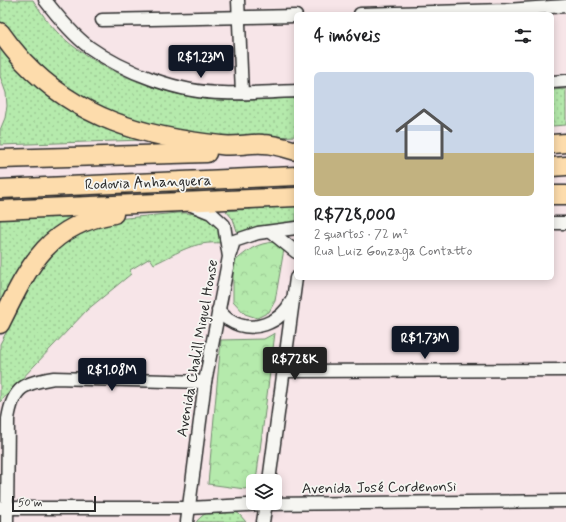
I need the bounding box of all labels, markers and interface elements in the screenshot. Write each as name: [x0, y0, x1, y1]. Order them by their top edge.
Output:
text: 4 imóveis: [314, 25, 380, 47]
icon: filters: [512, 25, 534, 47]
pin: R$1.23M: [164, 45, 238, 79]
text: R$1.23M: [177, 49, 225, 66]
icon: home: [388, 98, 460, 170]
street label: Rodovia Anhanguera: [84, 171, 212, 195]
text: R$728,000: [314, 204, 396, 226]
text: 2 quartos · 72 m²: [314, 226, 408, 243]
text: Rua Luiz Gonzaga Contatto: [314, 243, 472, 260]
street label: Avenida Chalill Miguel Honse: [173, 258, 223, 438]
pin: R$1.73M: [388, 326, 462, 360]
text: R$1.73M: [401, 330, 449, 347]
pin: R$728K: [262, 347, 328, 381]
text: R$728K: [272, 351, 318, 368]
pin: R$1.08M: [75, 358, 149, 392]
text: R$1.08M: [87, 362, 137, 379]
map controls: [246, 474, 282, 510]
button: layers: [246, 474, 282, 510]
street label: Avenida José Cordenonsi: [302, 477, 456, 499]
scale bar: [12, 494, 96, 513]
text: 50 m: [18, 496, 43, 510]

